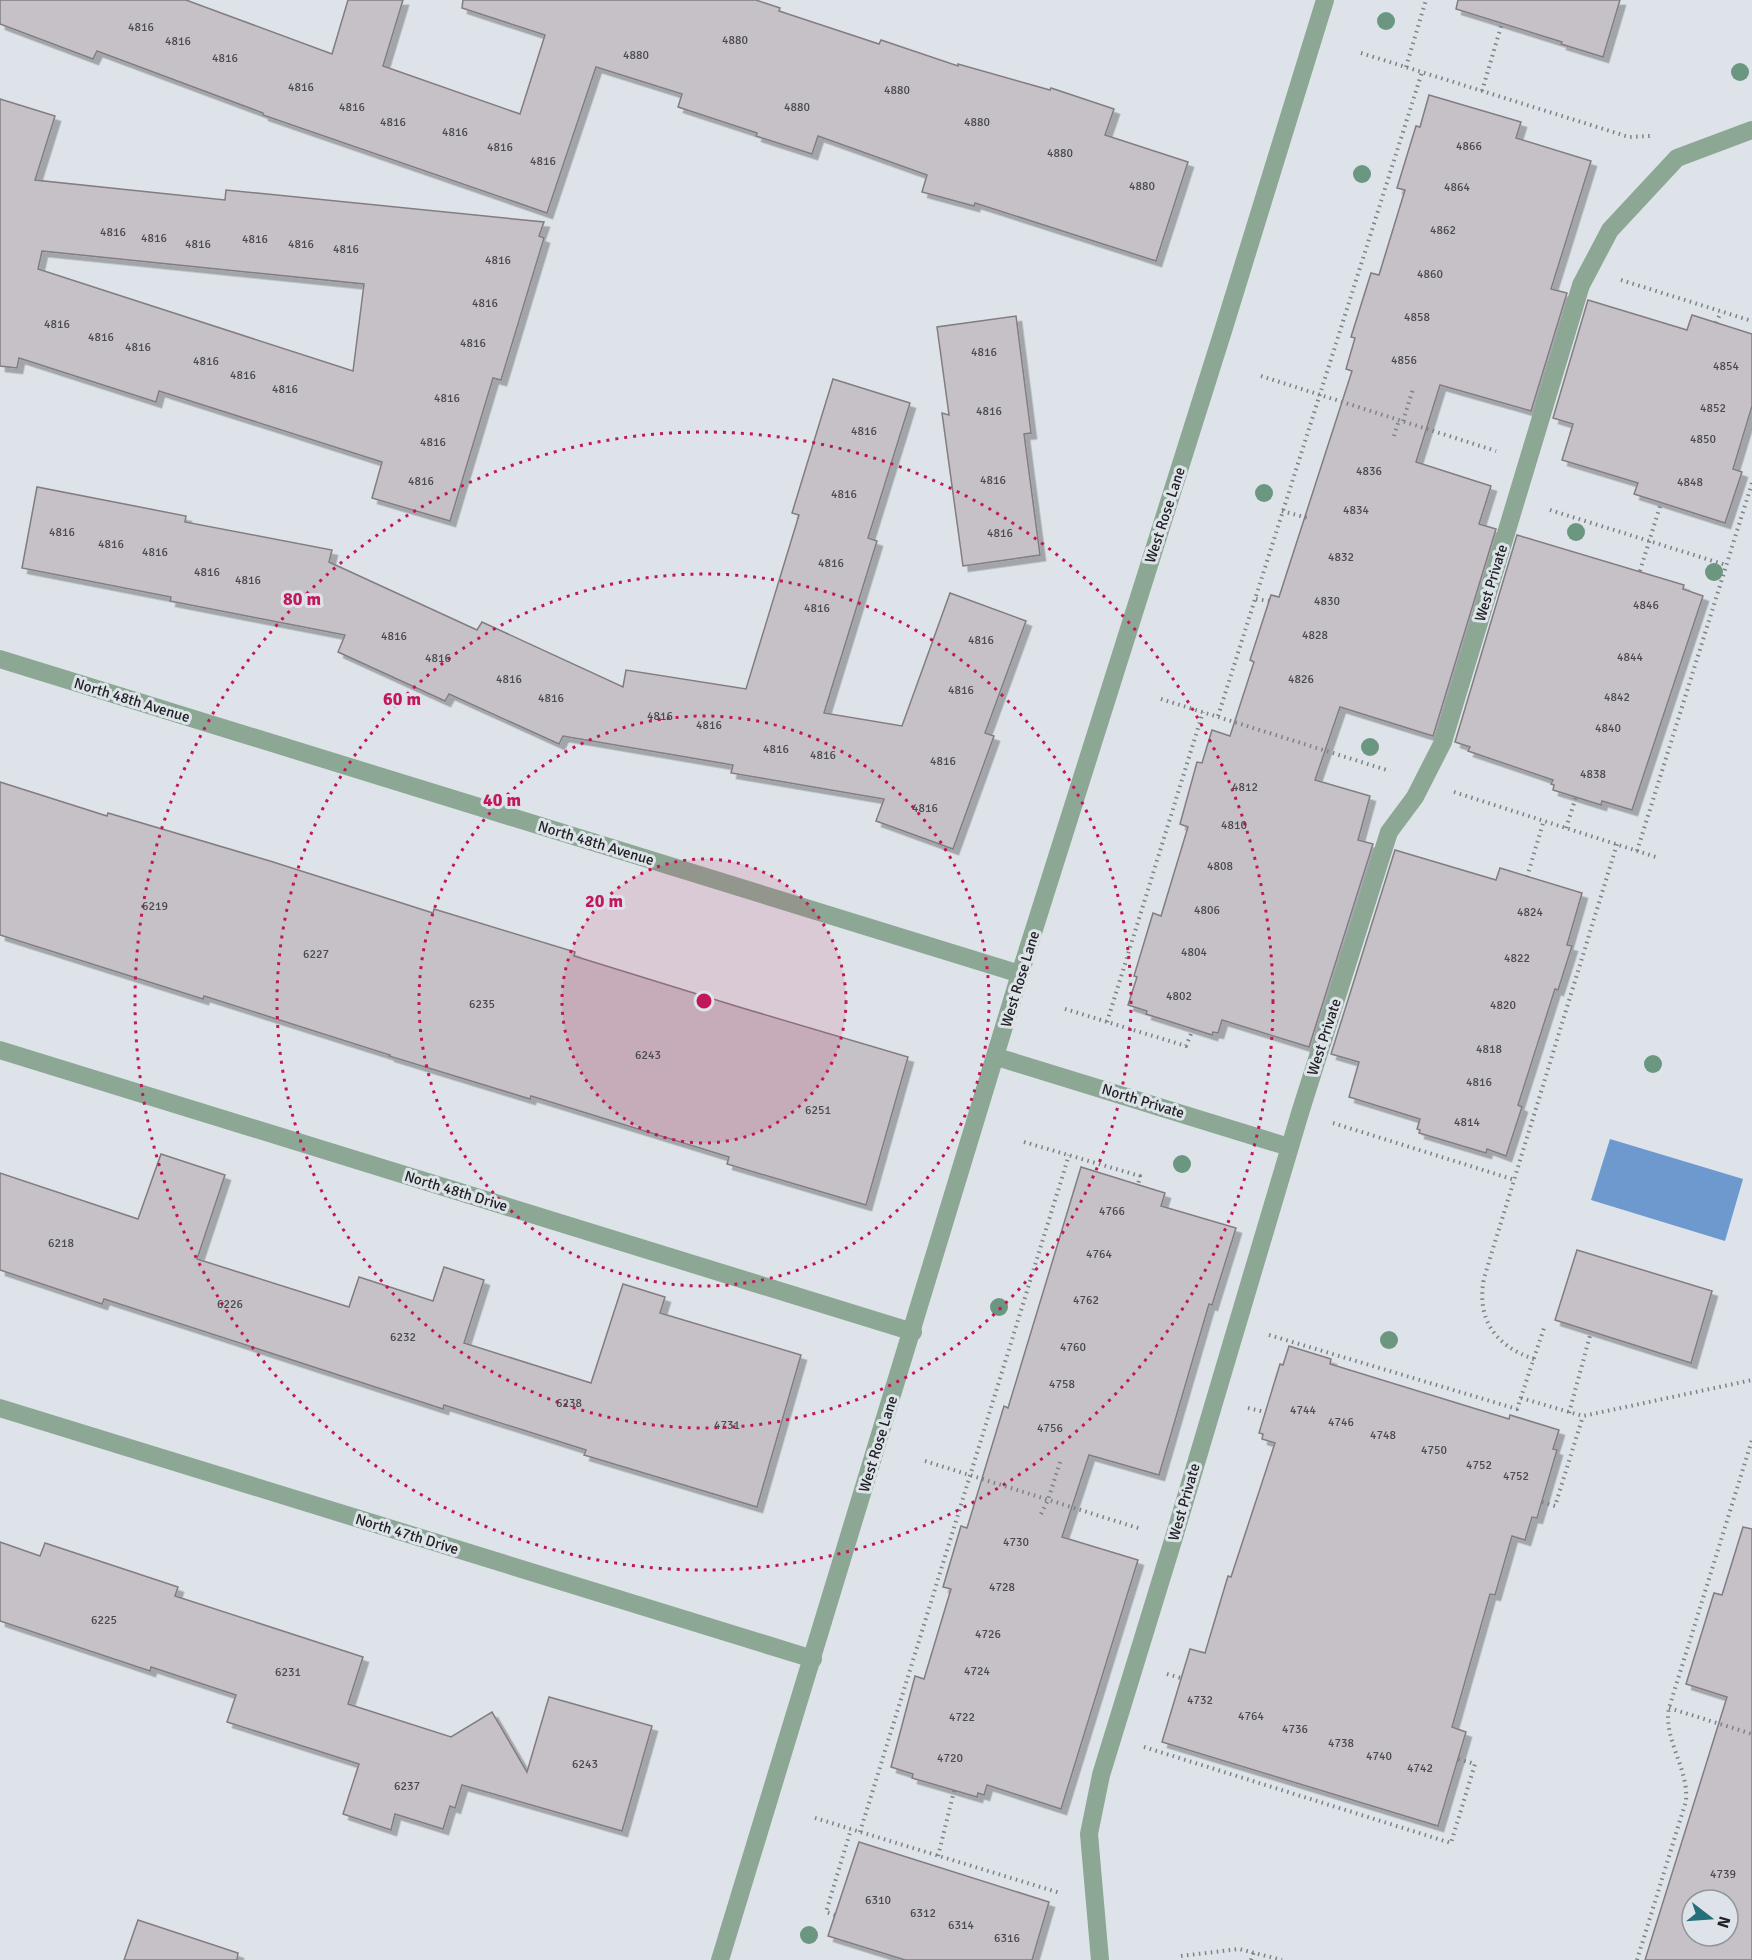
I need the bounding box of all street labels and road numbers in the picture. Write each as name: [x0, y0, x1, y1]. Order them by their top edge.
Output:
street label: West Rose Lane: [1141, 465, 1189, 565]
street label: West Private: [1471, 542, 1511, 624]
street label: North 48th Avenue: [72, 674, 192, 726]
street label: North 48th Avenue: [536, 817, 656, 869]
street label: West Rose Lane: [997, 929, 1043, 1029]
street label: West Private: [1303, 996, 1345, 1078]
street label: North Private: [1100, 1080, 1186, 1122]
street label: North 48th Drive: [402, 1167, 510, 1215]
street label: West Rose Lane: [855, 1394, 901, 1494]
street label: West Private: [1164, 1461, 1204, 1543]
street label: North 47th Drive: [353, 1510, 461, 1558]

